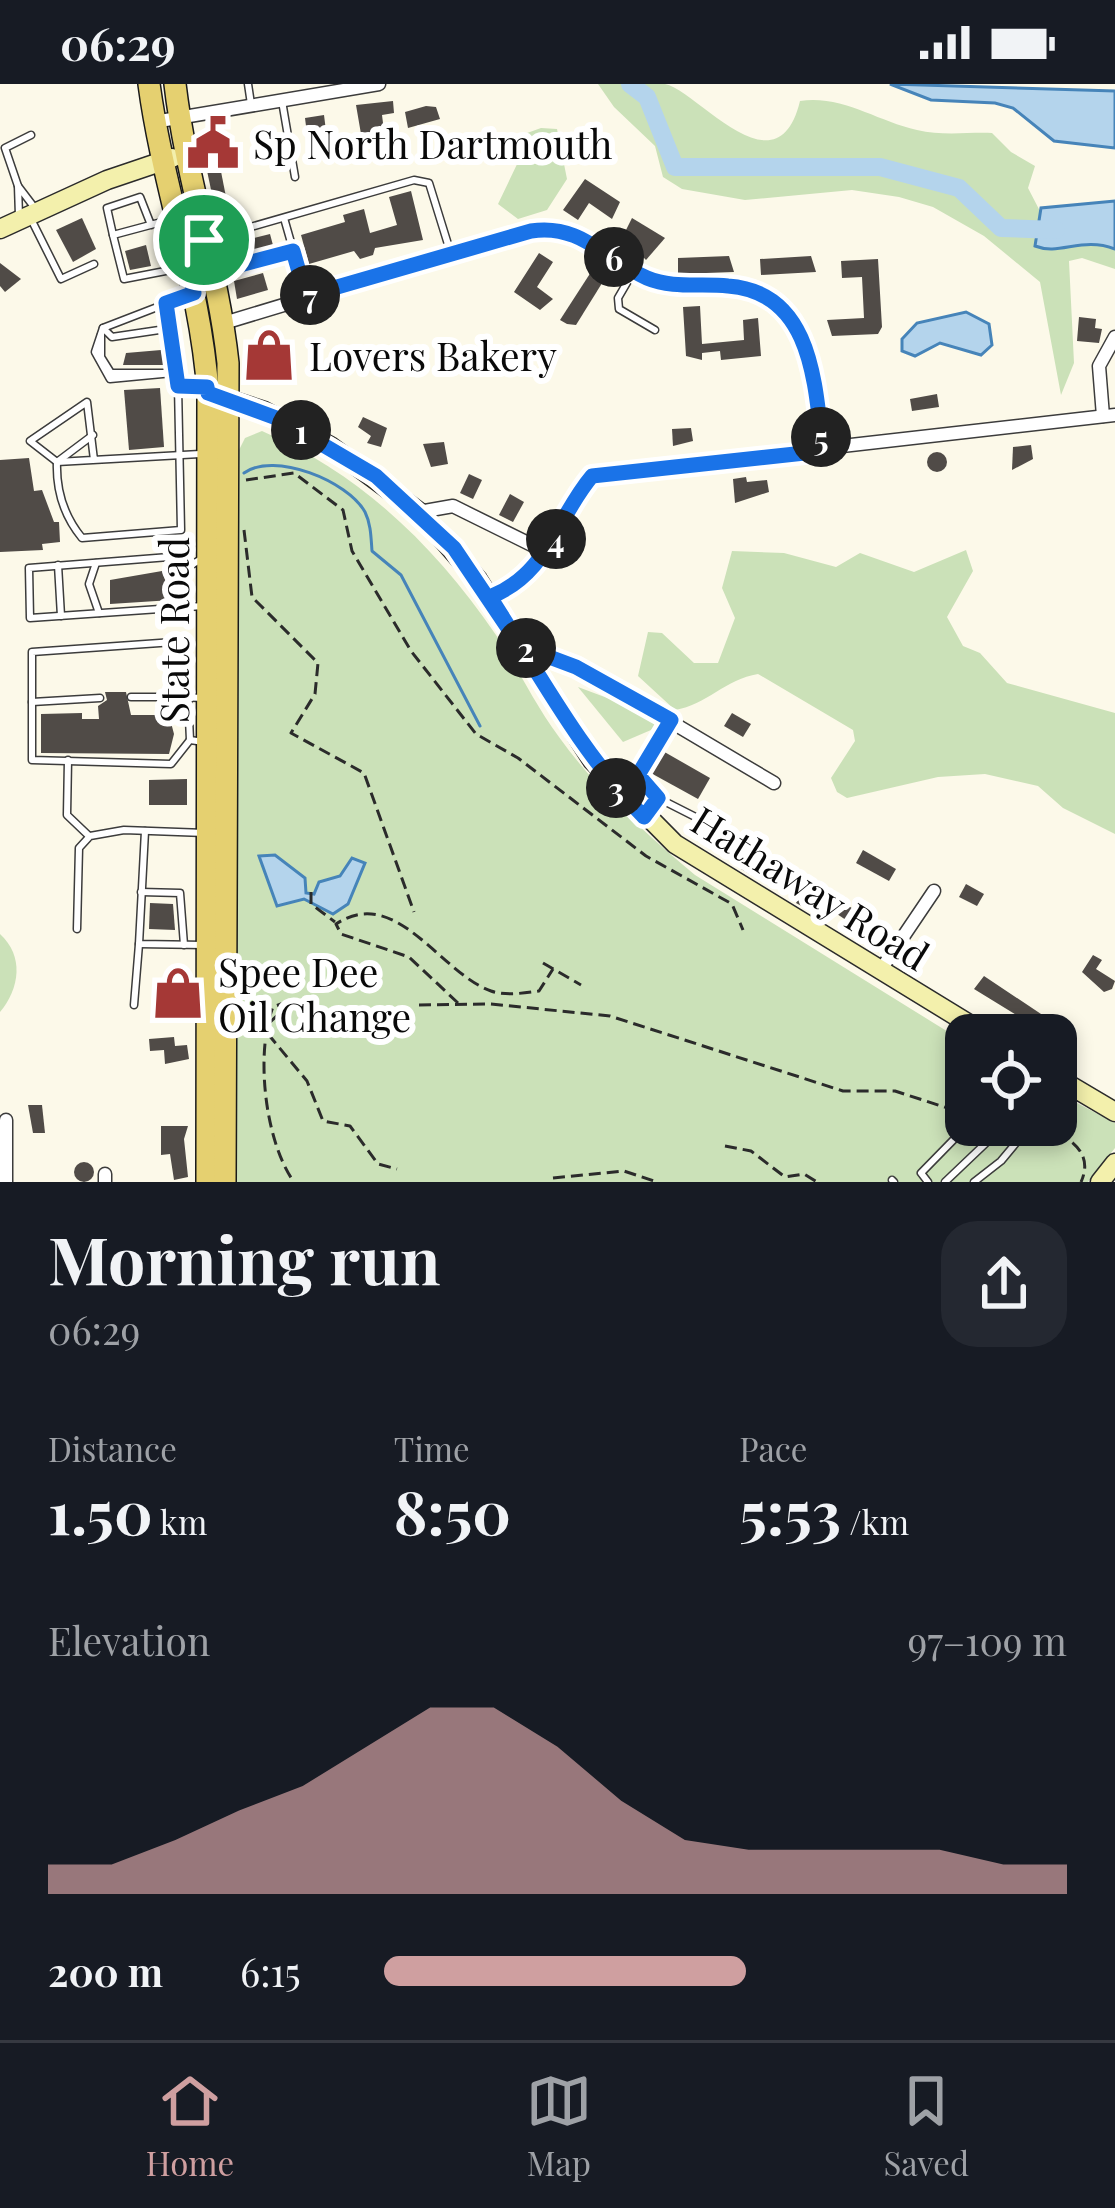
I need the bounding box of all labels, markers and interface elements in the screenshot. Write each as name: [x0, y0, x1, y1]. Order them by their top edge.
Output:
text: 06:29: [60, 12, 176, 72]
public building icon: Sp North Dartmouth: [184, 114, 242, 172]
place label: Sp North Dartmouth: [253, 117, 612, 169]
pin: [153, 189, 255, 291]
icon: arrive: [171, 207, 237, 273]
pin: 6: [584, 227, 644, 287]
text: 6: [605, 235, 623, 279]
pin: 7: [280, 265, 340, 325]
text: 7: [302, 273, 318, 317]
shop icon: Lovers Bakery: [240, 326, 298, 384]
place label: Lovers Bakery: [309, 329, 557, 381]
pin: 1: [271, 400, 331, 460]
pin: 5: [791, 407, 851, 467]
text: 1: [295, 408, 307, 452]
text: 5: [813, 415, 829, 459]
pin: 4: [526, 509, 586, 569]
text: 4: [547, 517, 565, 561]
street label: State Road: [147, 537, 199, 723]
pin: 2: [496, 618, 556, 678]
text: 2: [517, 626, 535, 670]
pin: 3: [586, 758, 646, 818]
text: 3: [608, 766, 624, 810]
street label: Hathaway Road: [682, 793, 940, 981]
place label: Spee Dee Oil Change: [218, 945, 411, 1042]
shop icon: Spee Dee Oil Change: [149, 964, 207, 1022]
map controls: [945, 1014, 1077, 1146]
button: locate: [945, 1014, 1077, 1146]
text: Morning run: [48, 1214, 441, 1302]
button: share: [941, 1221, 1067, 1347]
text: 06:29: [48, 1303, 140, 1355]
text: Distance: [48, 1426, 177, 1470]
text: Time: [394, 1426, 470, 1470]
text: Pace: [739, 1426, 808, 1470]
text: 1.50: [48, 1470, 153, 1550]
text: 8:50: [394, 1470, 511, 1550]
text: 5:53: [739, 1470, 841, 1550]
text: km: [153, 1499, 207, 1543]
text: /km: [841, 1499, 909, 1543]
text: Elevation: [48, 1614, 210, 1666]
text: 97–109 m: [907, 1614, 1067, 1666]
text: 200 m: [48, 1945, 163, 1997]
text: 6:15: [240, 1945, 301, 1997]
tab: Home: [146, 2068, 234, 2184]
tab: Map: [526, 2068, 592, 2184]
tab: Saved: [883, 2068, 969, 2184]

